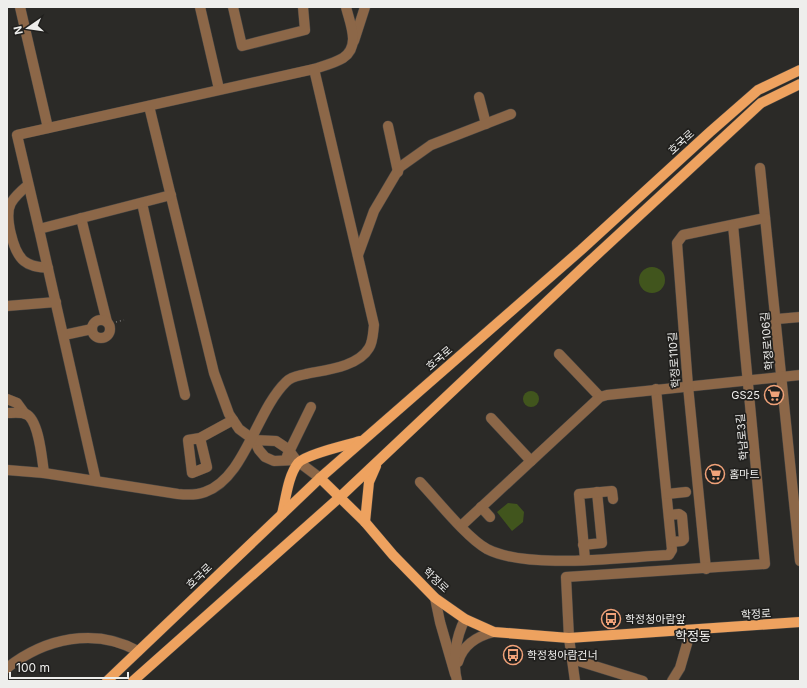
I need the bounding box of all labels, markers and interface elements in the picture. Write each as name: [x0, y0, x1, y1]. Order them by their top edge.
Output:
north arrow: [8, 8, 48, 48]
text: N: [10, 25, 26, 36]
street label: 호국로: [665, 127, 697, 157]
street label: 학정로106길: [757, 311, 777, 371]
street label: 학정로110길: [665, 331, 683, 389]
street label: 호국로: [423, 343, 455, 373]
supermarket icon: GS25: [763, 384, 785, 406]
place label: GS25: [731, 388, 760, 402]
street label: 학남로3길: [733, 413, 751, 461]
supermarket icon: 홈마트: [704, 463, 726, 485]
place label: 홈마트: [729, 467, 759, 481]
street label: 호국로: [183, 560, 215, 592]
street label: 학정로: [420, 565, 452, 595]
street label: 학정로: [740, 606, 772, 622]
bus stop icon: 학정청아람앞: [600, 608, 622, 630]
place label: 학정청아람앞: [625, 612, 686, 626]
district label: 학정동: [675, 628, 711, 644]
bus stop icon: 학정청아람건너: [502, 644, 524, 666]
place label: 학정청아람건너: [527, 648, 598, 662]
scale bar: [10, 654, 128, 680]
text: 100 m: [16, 660, 50, 675]

